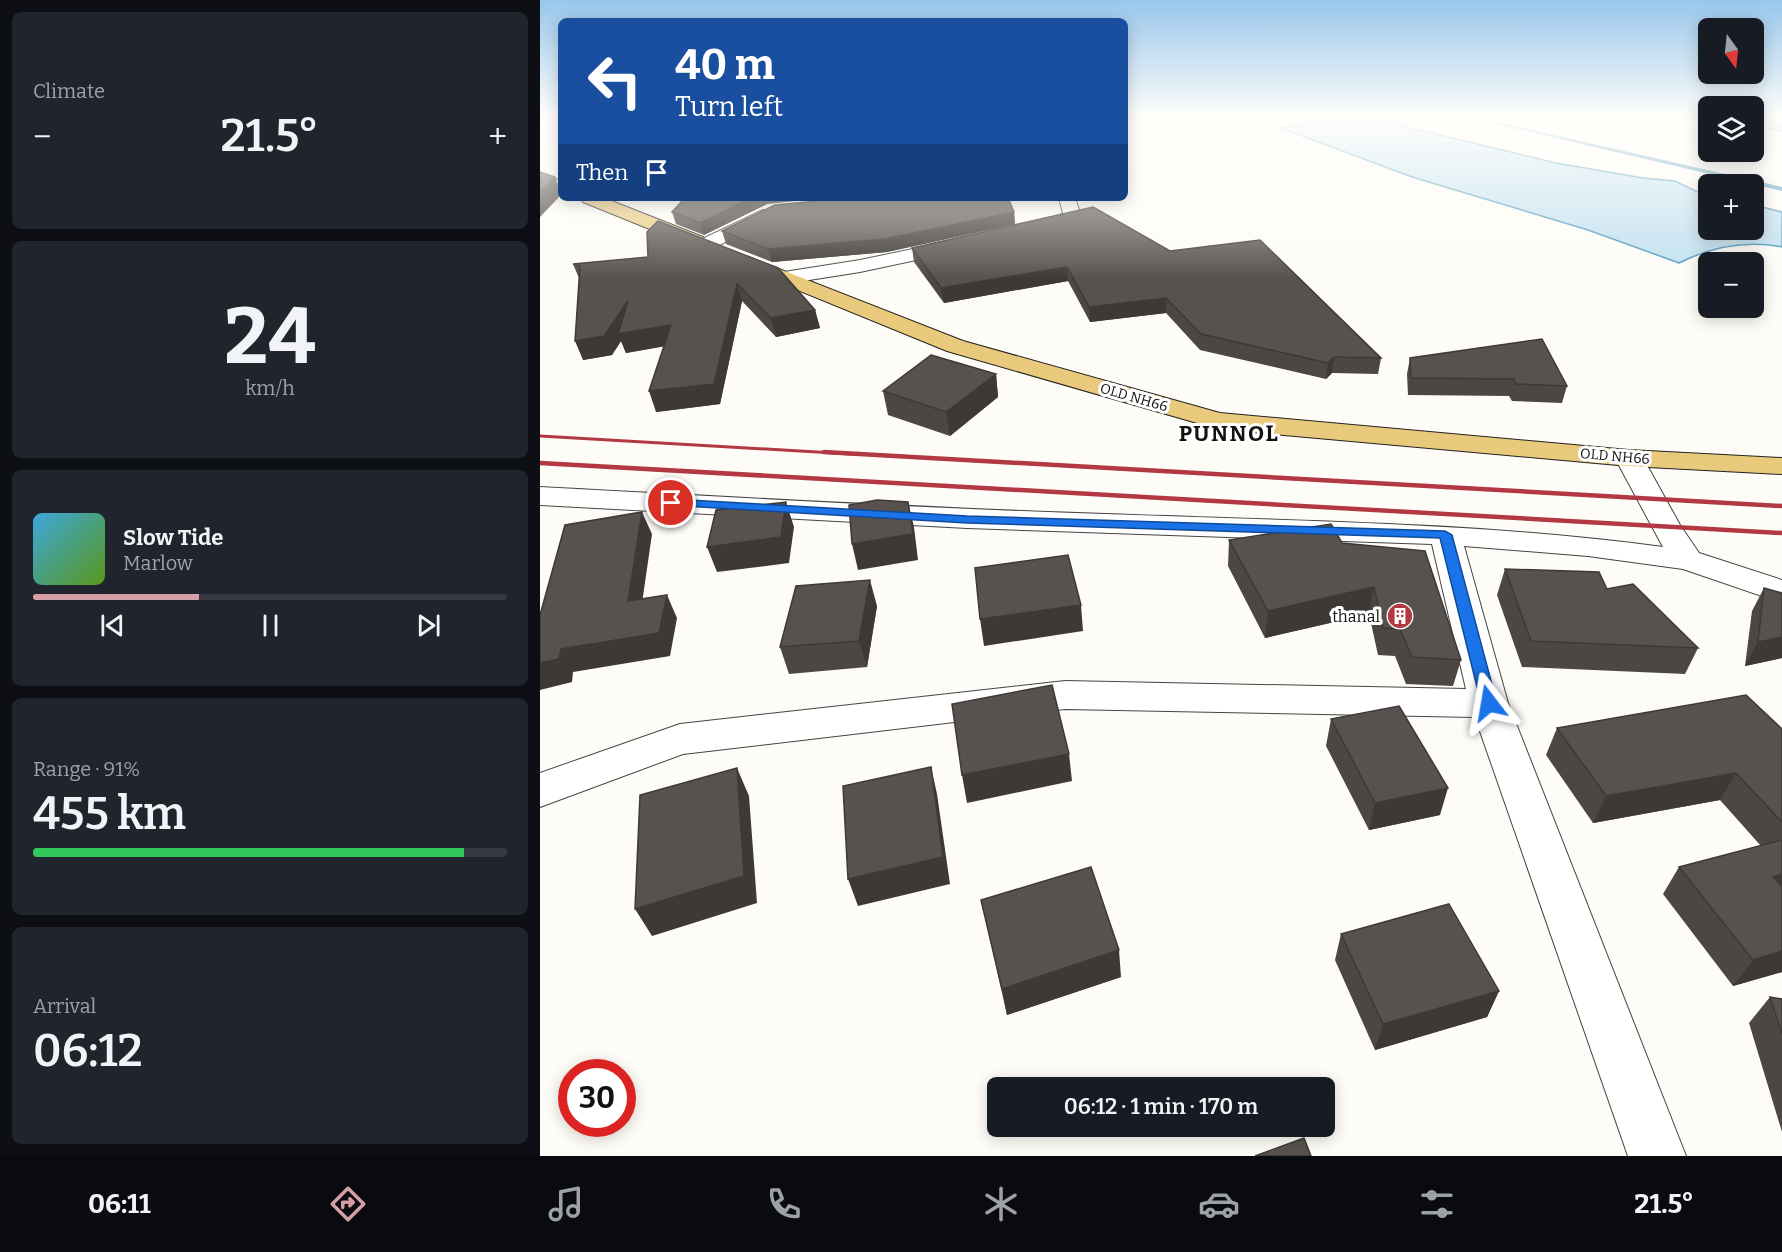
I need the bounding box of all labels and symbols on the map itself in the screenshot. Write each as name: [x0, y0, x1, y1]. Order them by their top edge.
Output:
north arrow: [1698, 18, 1764, 84]
street label: OLD NH66: [1098, 380, 1170, 415]
district label: PUNNOL: [1179, 420, 1279, 447]
street label: OLD NH66: [1579, 445, 1650, 468]
pin: [645, 477, 696, 528]
building icon: thanal: [1385, 601, 1415, 631]
place label: thanal: [1332, 607, 1380, 626]
position arrow: [1457, 671, 1521, 735]
speed limit sign: 30: [558, 1059, 636, 1137]

